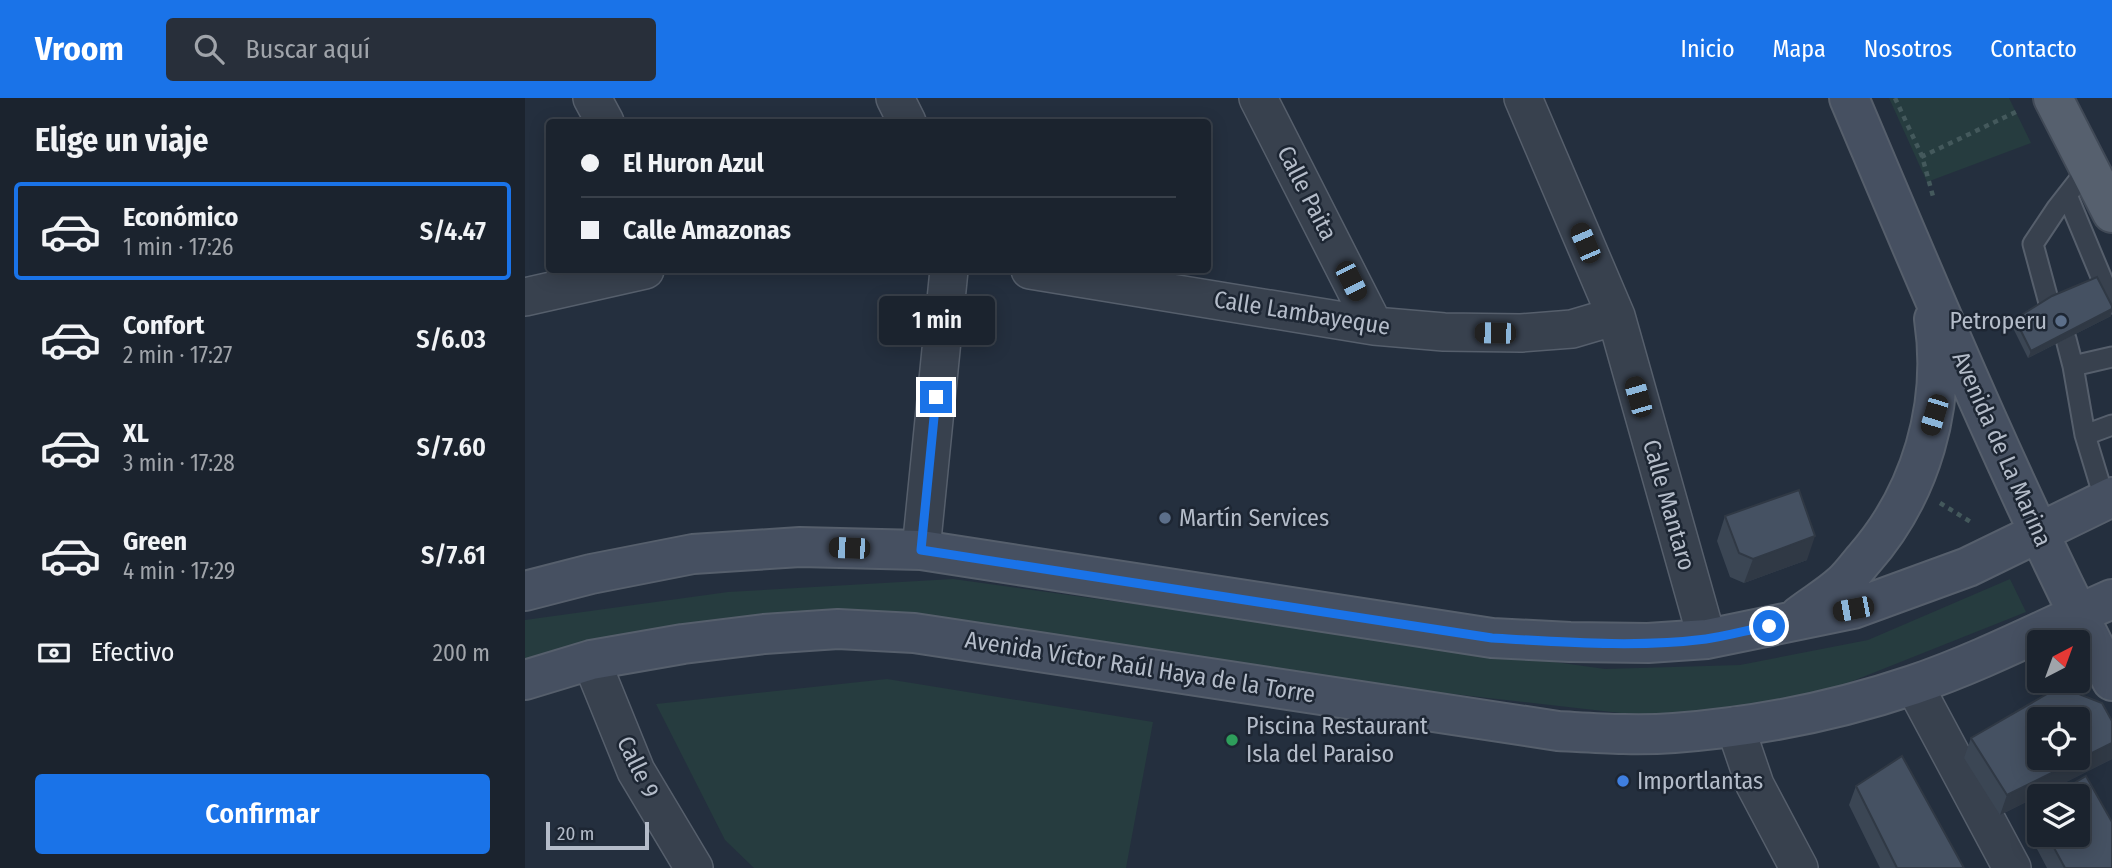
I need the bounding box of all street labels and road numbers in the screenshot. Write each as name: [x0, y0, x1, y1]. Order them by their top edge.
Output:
street label: Calle Paita: [1271, 141, 1343, 245]
street label: Calle Lambayeque: [1212, 285, 1392, 341]
street label: Avenida de La Marina: [1947, 347, 2057, 551]
street label: Calle Mantaro: [1637, 436, 1701, 574]
street label: Avenida Víctor Raúl Haya de la Torre: [963, 625, 1317, 709]
street label: Calle 9: [611, 732, 665, 802]

